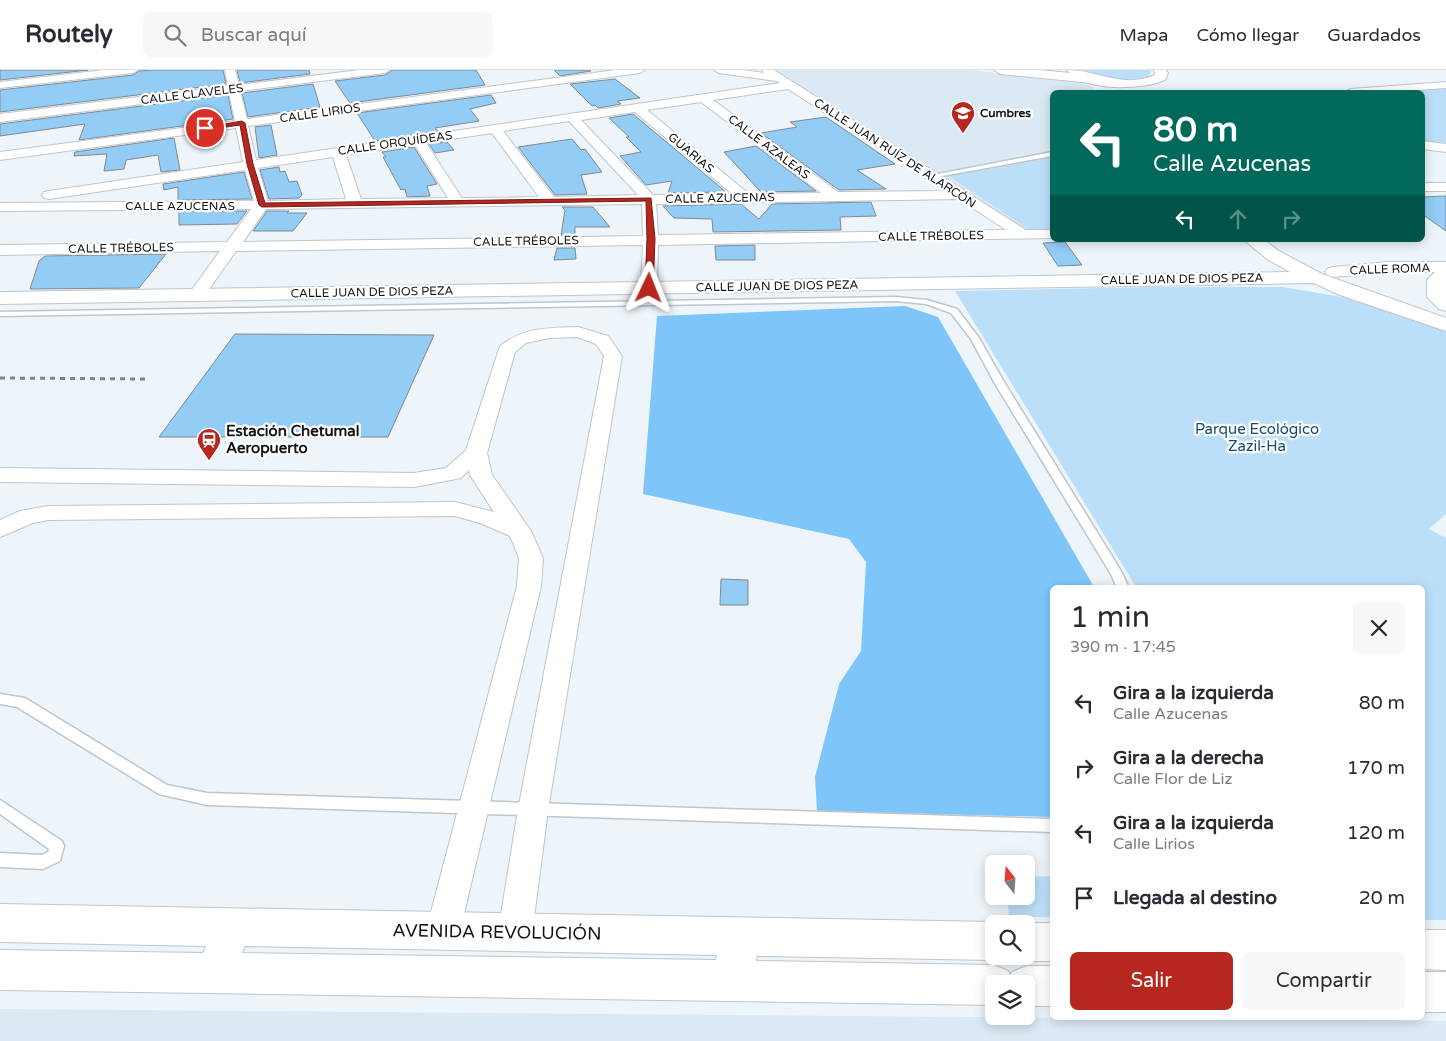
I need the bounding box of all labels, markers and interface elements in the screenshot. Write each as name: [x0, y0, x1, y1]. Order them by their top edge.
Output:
search box: [143, 12, 493, 57]
text: Routely: [25, 20, 113, 49]
icon: search: [161, 21, 189, 49]
text: Buscar aquí: [201, 24, 306, 46]
text: Mapa: [1119, 24, 1168, 46]
text: Cómo llegar: [1196, 24, 1299, 46]
text: Guardados: [1327, 24, 1421, 46]
street label: CALLE CLAVELES: [140, 81, 244, 107]
street label: CALLE JUAN RUÍZ DE ALARCÓN: [811, 95, 979, 211]
street label: CALLE LIRIOS: [279, 100, 361, 126]
school or university icon: Cumbres: [950, 100, 976, 134]
place label: Cumbres: [980, 106, 1031, 120]
pin: [184, 107, 226, 149]
text: 80 m: [1153, 109, 1238, 151]
icon: left: [1070, 110, 1135, 175]
street label: CALLE AZALEAS: [726, 112, 812, 182]
icon: arrive: [191, 114, 219, 142]
street label: CALLE ORQUÍDEAS: [337, 128, 453, 158]
street label: GUARIAS: [665, 130, 717, 176]
text: Calle Azucenas: [1153, 151, 1311, 177]
street label: CALLE AZUCENAS: [665, 190, 775, 206]
street label: CALLE AZUCENAS: [125, 199, 235, 213]
icon: left: [1171, 205, 1199, 233]
icon: ahead: [1224, 205, 1252, 233]
icon: right: [1277, 205, 1305, 233]
street label: CALLE TRÉBOLES: [878, 228, 984, 244]
street label: CALLE TRÉBOLES: [473, 233, 579, 249]
street label: CALLE TRÉBOLES: [68, 240, 174, 256]
position arrow: [622, 261, 674, 313]
street label: CALLE ROMA: [1349, 261, 1431, 277]
street label: CALLE JUAN DE DIOS PEZA: [1100, 271, 1264, 287]
street label: CALLE JUAN DE DIOS PEZA: [695, 278, 859, 294]
street label: CALLE JUAN DE DIOS PEZA: [290, 284, 454, 300]
park label: Parque Ecológico Zazil-Ha: [1195, 420, 1319, 455]
place label: Estación Chetumal Aeropuerto: [226, 422, 360, 458]
station icon: Estación Chetumal Aeropuerto: [196, 427, 222, 461]
text: 1 min: [1070, 599, 1150, 636]
button: close: [1353, 602, 1405, 654]
text: 390 m · 17:45: [1070, 637, 1176, 657]
text: Gira a la izquierda: [1113, 682, 1274, 704]
icon: left: [1070, 689, 1098, 717]
text: 80 m: [1359, 692, 1405, 714]
text: Calle Azucenas: [1113, 704, 1228, 724]
text: Gira a la derecha: [1113, 747, 1264, 769]
icon: right: [1070, 754, 1098, 782]
text: 170 m: [1347, 757, 1405, 779]
text: Calle Flor de Liz: [1113, 769, 1232, 789]
text: Gira a la izquierda: [1113, 812, 1274, 834]
icon: left: [1070, 819, 1098, 847]
text: 120 m: [1347, 822, 1405, 844]
text: Calle Lirios: [1113, 834, 1195, 854]
north arrow: [985, 855, 1035, 905]
map controls: [985, 855, 1035, 1025]
icon: arrive: [1070, 884, 1098, 912]
text: Llegada al destino: [1113, 887, 1277, 909]
text: 20 m: [1359, 887, 1405, 909]
button: search: [985, 915, 1035, 965]
street label: AVENIDA REVOLUCIÓN: [392, 919, 602, 945]
button: Salir: [1070, 952, 1233, 1010]
button: Compartir: [1243, 952, 1405, 1010]
button: layers: [985, 975, 1035, 1025]

